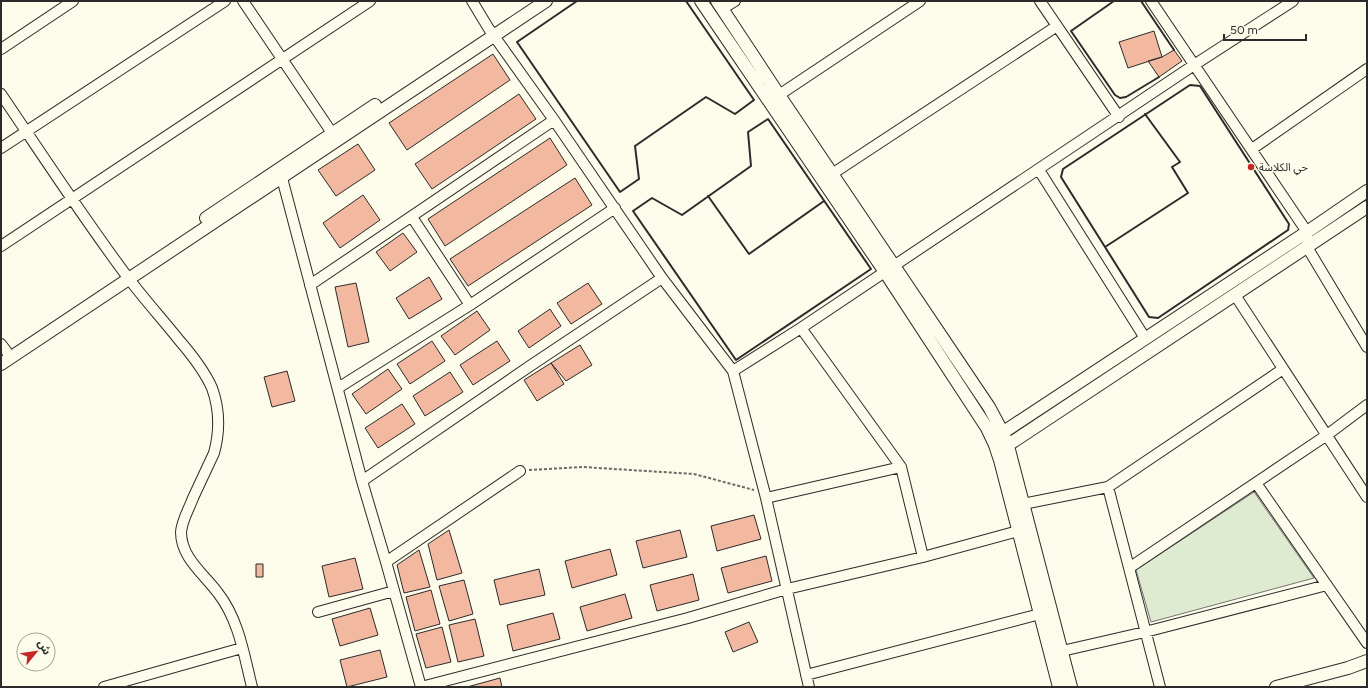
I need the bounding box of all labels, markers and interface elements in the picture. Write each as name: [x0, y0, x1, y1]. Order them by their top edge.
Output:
scale bar: [1224, 16, 1306, 42]
text: 50 m: [1230, 23, 1258, 37]
place label: حي الكلاسة: [1259, 161, 1308, 176]
marker: حي الكلاسة: [1246, 162, 1256, 172]
north arrow: [16, 632, 56, 672]
text: ش: [35, 638, 54, 657]

